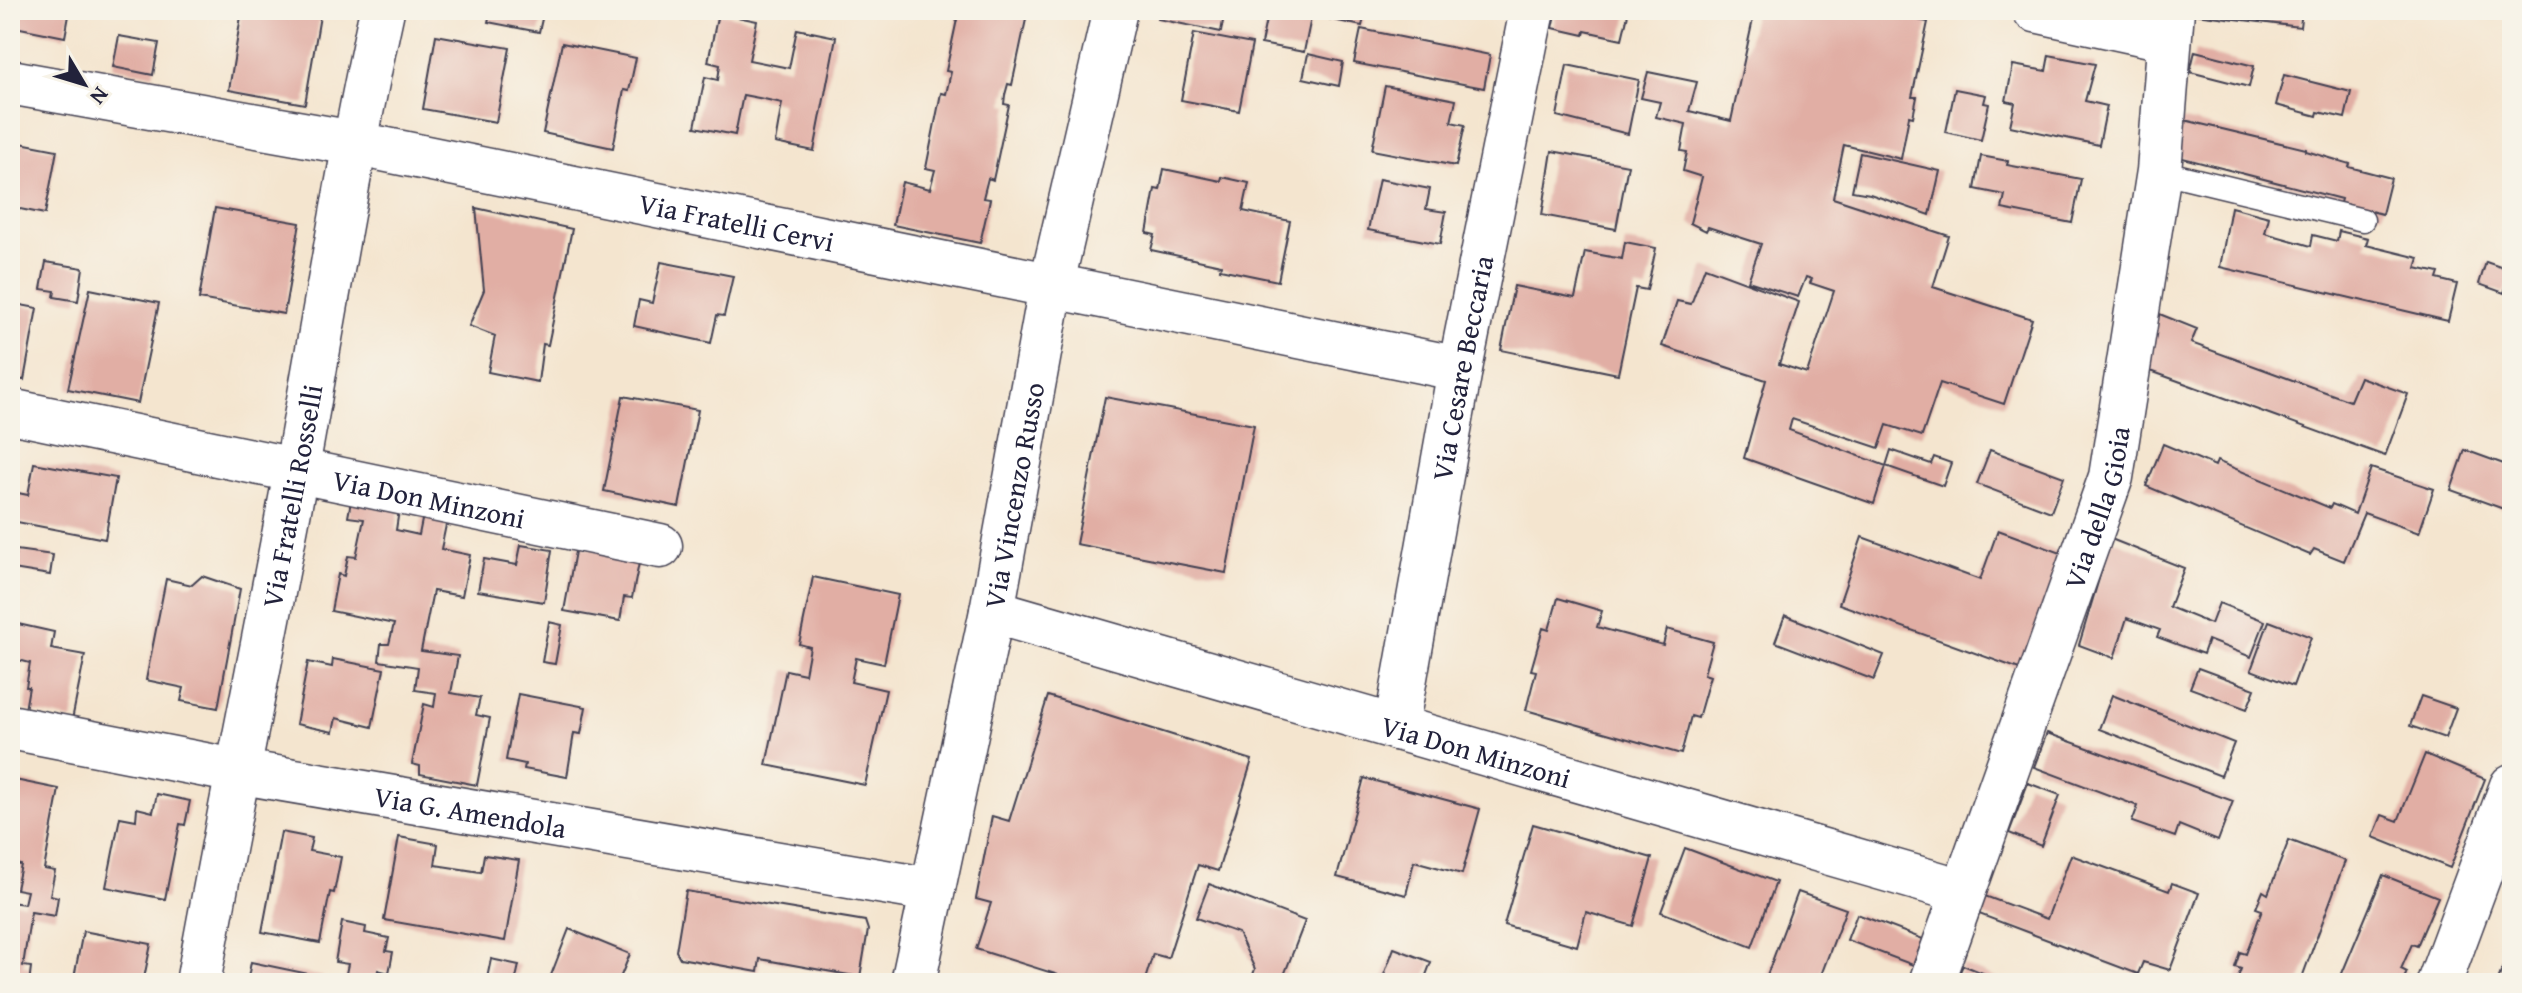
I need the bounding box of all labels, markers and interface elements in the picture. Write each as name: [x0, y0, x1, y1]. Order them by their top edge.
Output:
north arrow: [44, 44, 124, 124]
text: N: [82, 81, 117, 112]
street label: Via Fratelli Cervi: [635, 181, 838, 261]
street label: Via Cesare Beccaria: [1420, 251, 1503, 484]
street label: Via Vincenzo Russo: [972, 379, 1054, 612]
street label: Via Fratelli Rosselli: [250, 381, 332, 611]
street label: Via della Gioia: [2052, 422, 2139, 594]
street label: Via Don Minzoni: [329, 458, 529, 538]
street label: Via Don Minzoni: [1377, 704, 1576, 798]
street label: Via G. Amendola: [371, 775, 570, 848]

